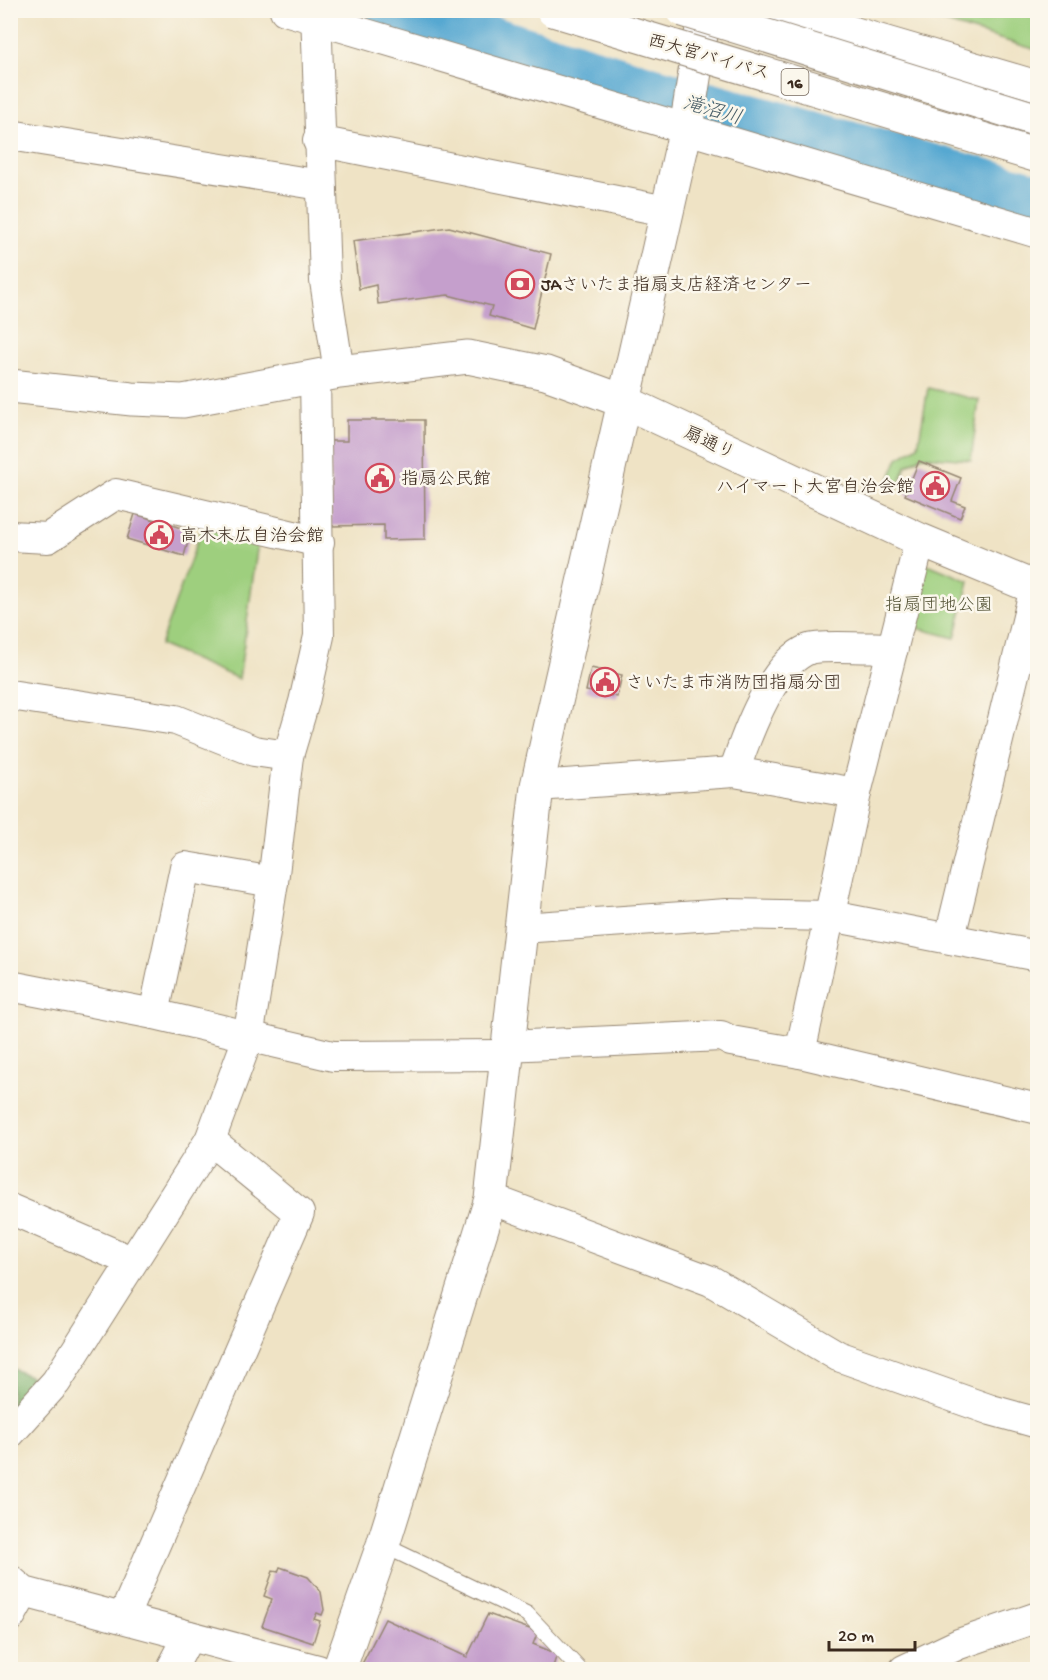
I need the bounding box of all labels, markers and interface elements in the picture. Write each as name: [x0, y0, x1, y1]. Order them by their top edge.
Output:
street label: 西大宮バイパス: [645, 30, 772, 86]
road number: 16: [782, 69, 808, 95]
water label: 滝沼川: [680, 91, 745, 132]
bank icon: JAさいたま指扇支店経済センター: [504, 268, 536, 300]
place label: JAさいたま指扇支店経済センター: [541, 275, 812, 297]
street label: 扇通り: [680, 422, 738, 465]
public building icon: 指扇公民館: [364, 462, 396, 494]
place label: 指扇公民館: [401, 469, 491, 491]
public building icon: ハイマート大宮自治会館: [919, 470, 951, 502]
place label: ハイマート大宮自治会館: [716, 477, 914, 499]
public building icon: 高木末広自治会館: [143, 519, 175, 551]
place label: 高木末広自治会館: [180, 526, 324, 548]
park label: 指扇団地公園: [885, 595, 993, 617]
public building icon: さいたま市消防団指扇分団: [589, 666, 621, 698]
place label: さいたま市消防団指扇分団: [626, 673, 841, 695]
scale bar: [829, 1614, 914, 1652]
text: 20 m: [838, 1627, 874, 1648]

